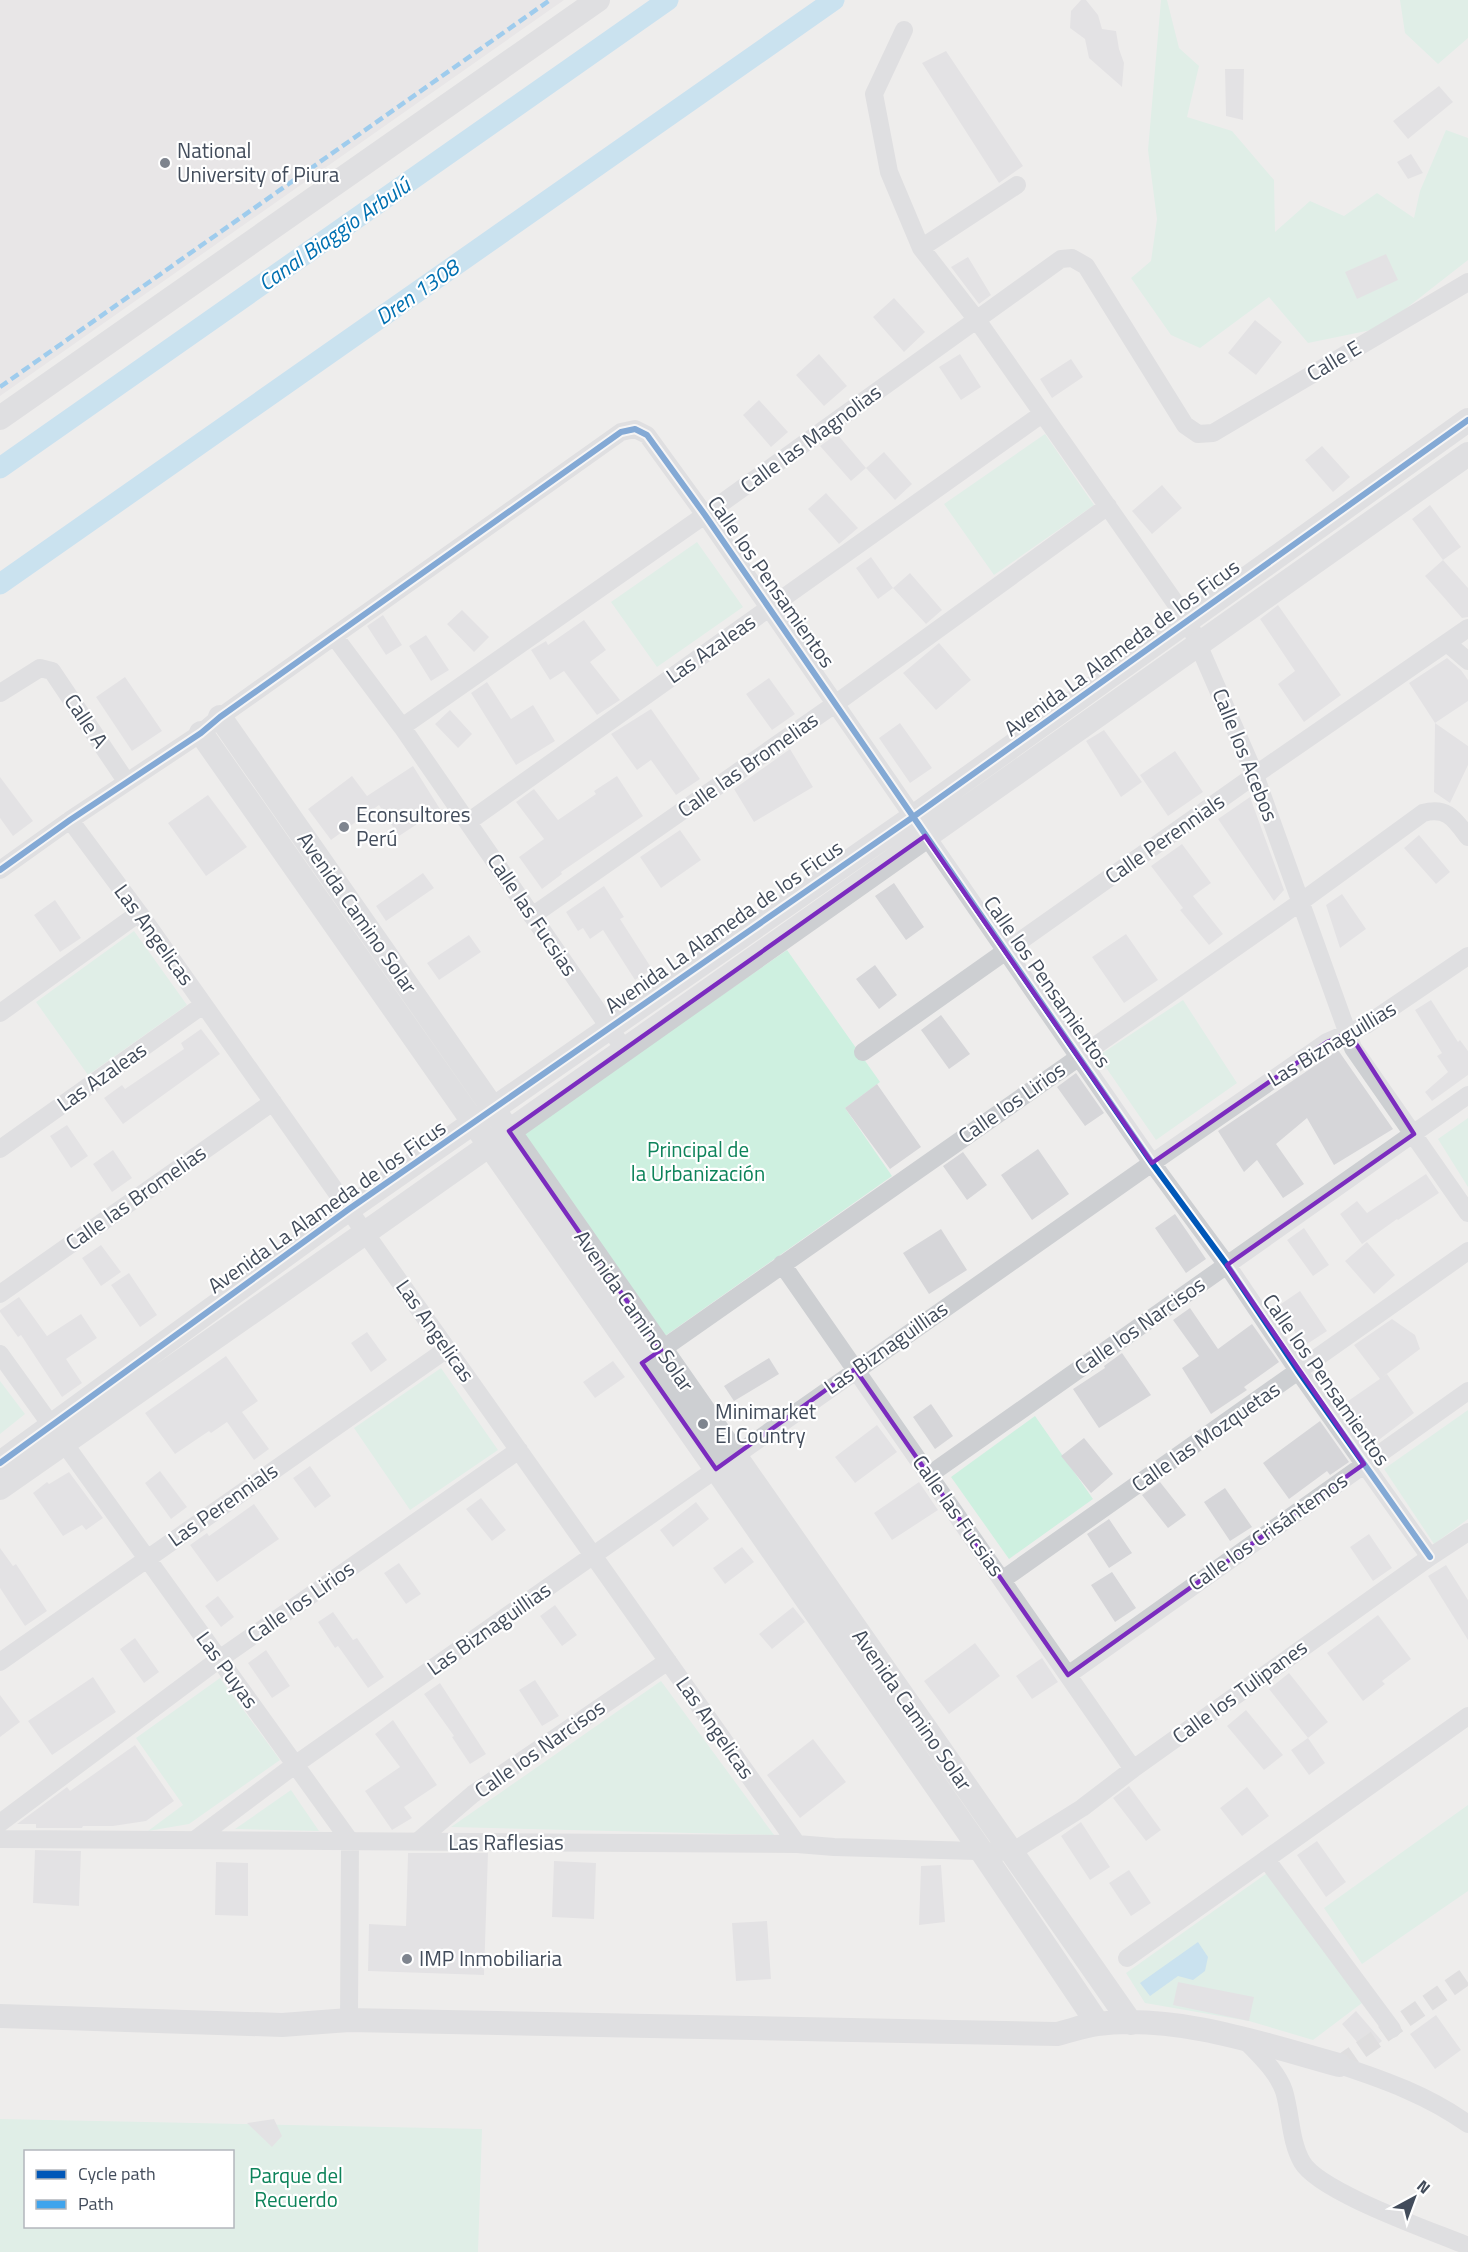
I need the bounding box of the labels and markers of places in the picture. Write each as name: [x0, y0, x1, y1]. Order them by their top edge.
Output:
place label: National University of Piura: [177, 134, 340, 190]
marker: National University of Piura: [158, 156, 172, 170]
place label: Econsultores Perú: [356, 798, 470, 854]
marker: Econsultores Perú: [337, 820, 351, 834]
place label: Minimarket El Country: [715, 1395, 817, 1451]
marker: Minimarket El Country: [696, 1417, 710, 1431]
place label: IMP Inmobiliaria: [419, 1942, 562, 1974]
marker: IMP Inmobiliaria: [400, 1952, 414, 1966]

